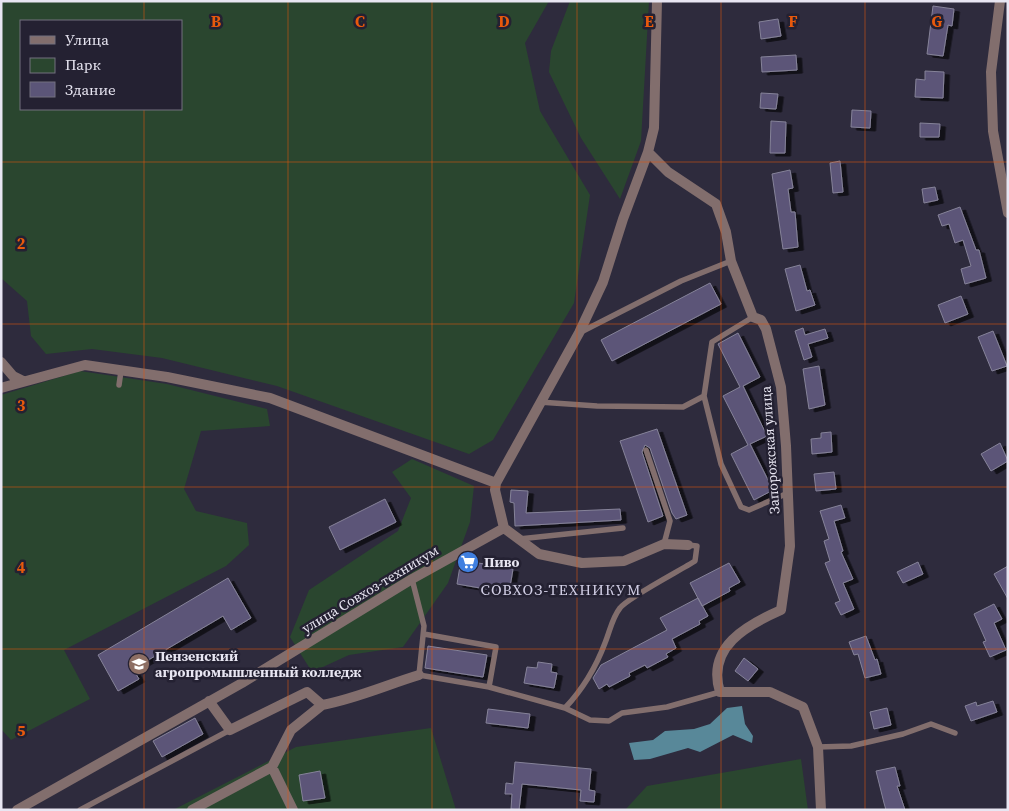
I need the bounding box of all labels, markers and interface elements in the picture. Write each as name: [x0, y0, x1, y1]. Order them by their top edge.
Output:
text: B: [211, 10, 222, 32]
text: C: [355, 10, 365, 32]
text: D: [498, 10, 510, 32]
text: E: [644, 10, 654, 32]
text: F: [788, 10, 798, 32]
text: G: [932, 10, 943, 32]
legend: [20, 20, 182, 110]
text: Улица: [65, 29, 109, 50]
text: Парк: [65, 54, 101, 75]
text: Здание: [65, 79, 116, 100]
text: 2: [17, 232, 26, 254]
street label: Запорожская улица: [755, 384, 784, 515]
text: 3: [17, 394, 26, 416]
street label: улица Совхоз-техникум: [298, 540, 442, 638]
supermarket icon: Пиво: [456, 550, 480, 574]
place label: Пиво: [484, 552, 519, 572]
text: 4: [17, 556, 26, 578]
district label: СОВХОЗ-ТЕХНИКУМ: [481, 579, 641, 600]
place label: Пензенский агропромышленный колледж: [155, 646, 362, 682]
school or university icon: Пензенский агропромышленный колледж: [127, 652, 151, 676]
text: 5: [17, 719, 26, 741]

